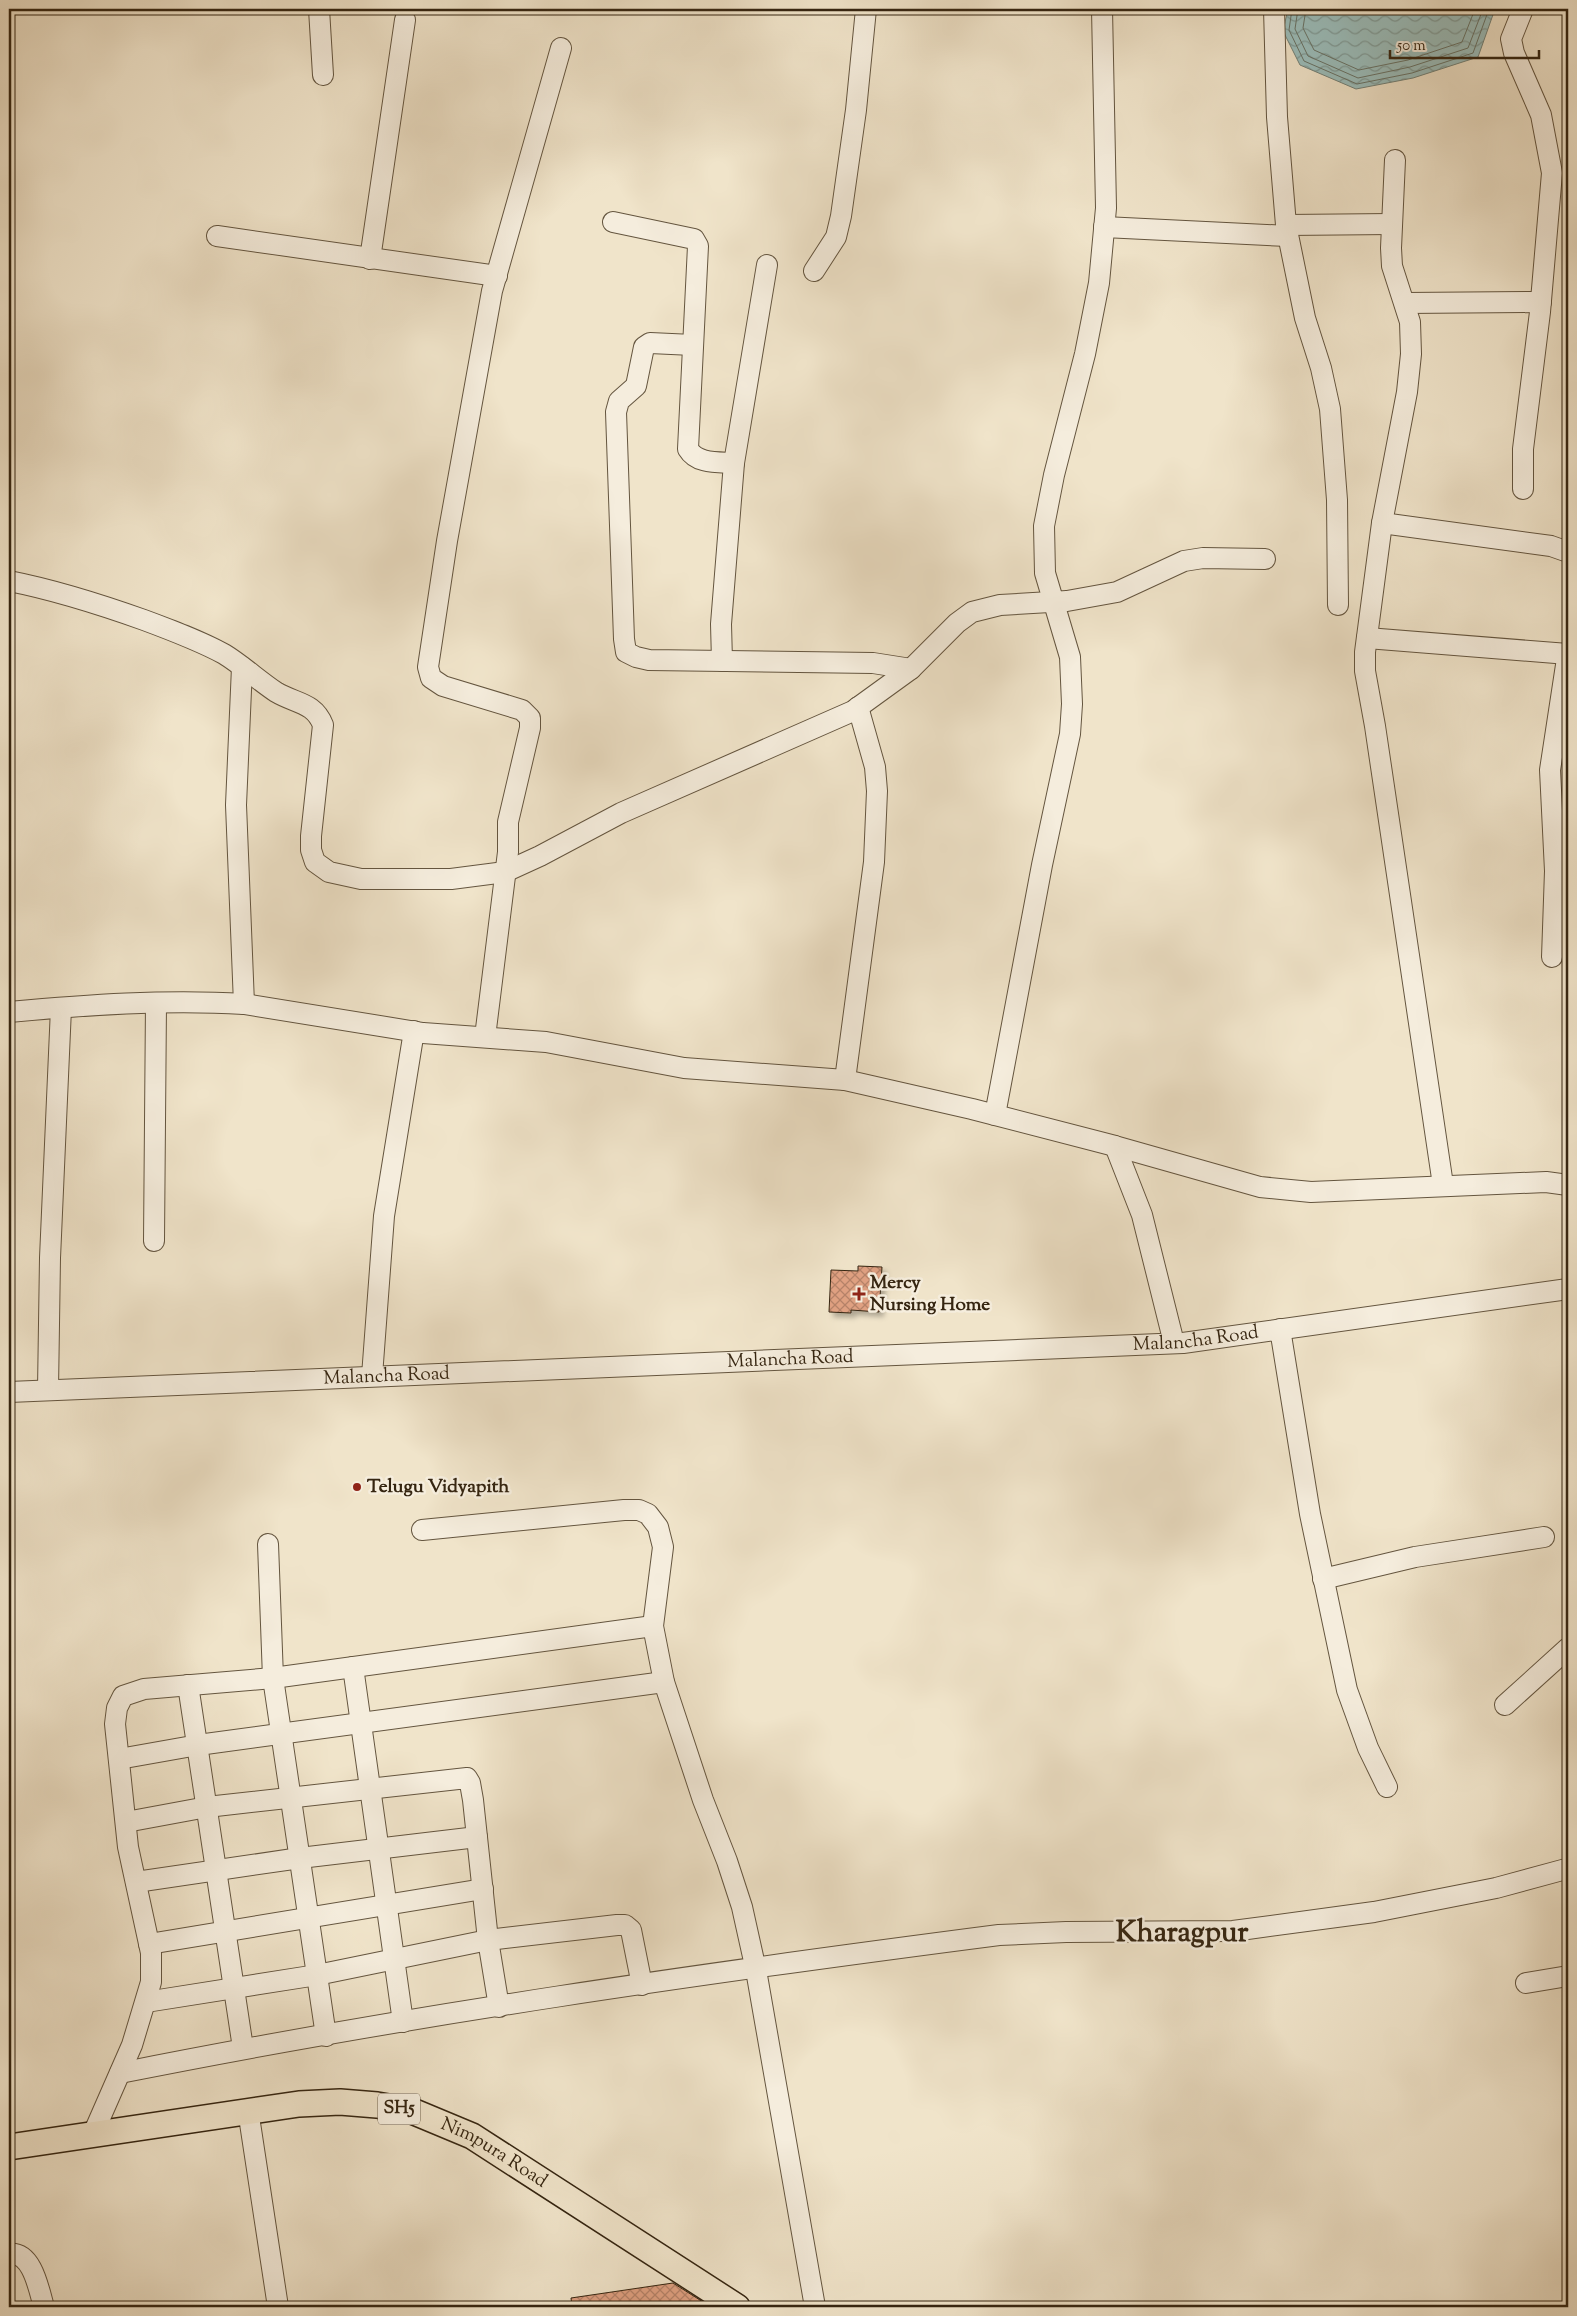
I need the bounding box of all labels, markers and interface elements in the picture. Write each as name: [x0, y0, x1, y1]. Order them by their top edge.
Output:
scale bar: [1390, 28, 1538, 60]
text: 50 m: [1396, 36, 1426, 57]
place label: Mercy Nursing Home: [870, 1270, 990, 1319]
marker: Mercy Nursing Home: [852, 1287, 866, 1301]
street label: Malancha Road: [1132, 1319, 1261, 1359]
street label: Malancha Road: [727, 1343, 854, 1376]
street label: Malancha Road: [323, 1360, 451, 1392]
place label: Telugu Vidyapith: [367, 1474, 510, 1501]
marker: Telugu Vidyapith: [351, 1481, 363, 1493]
district label: Kharagpur: [1116, 1913, 1248, 1955]
road number: SH5: [378, 2094, 420, 2124]
street label: Nimpura Road: [436, 2111, 553, 2195]

